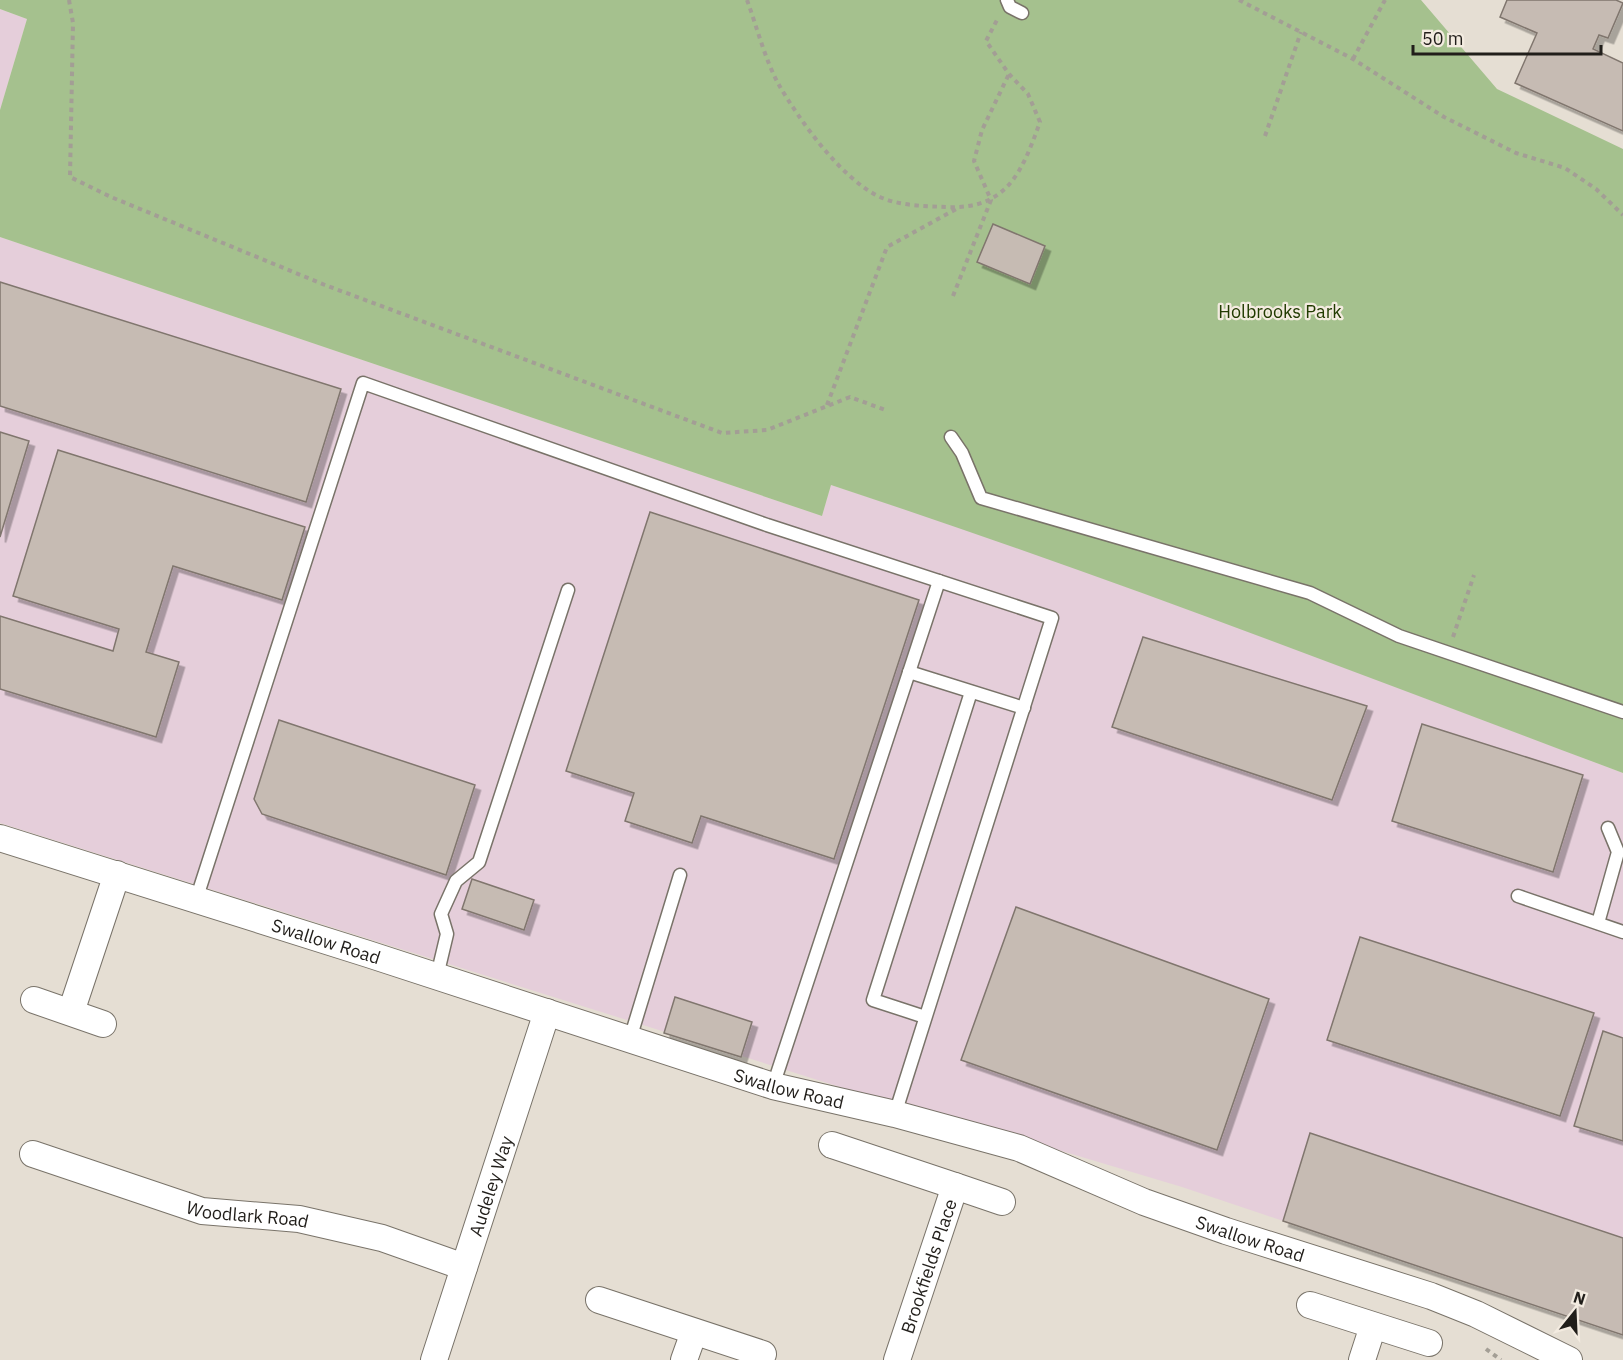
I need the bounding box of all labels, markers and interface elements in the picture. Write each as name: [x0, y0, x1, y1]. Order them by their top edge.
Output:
scale bar: [1413, 18, 1600, 56]
text: 50 m: [1422, 27, 1464, 50]
park label: Holbrooks Park: [1218, 300, 1342, 323]
street label: Swallow Road: [269, 913, 384, 969]
street label: Swallow Road: [731, 1063, 846, 1113]
street label: Audeley Way: [463, 1133, 518, 1239]
street label: Woodlark Road: [183, 1195, 311, 1232]
street label: Brookfields Place: [895, 1196, 962, 1336]
street label: Swallow Road: [1193, 1210, 1307, 1267]
north arrow: [1545, 1282, 1605, 1342]
text: N: [1571, 1286, 1588, 1309]

